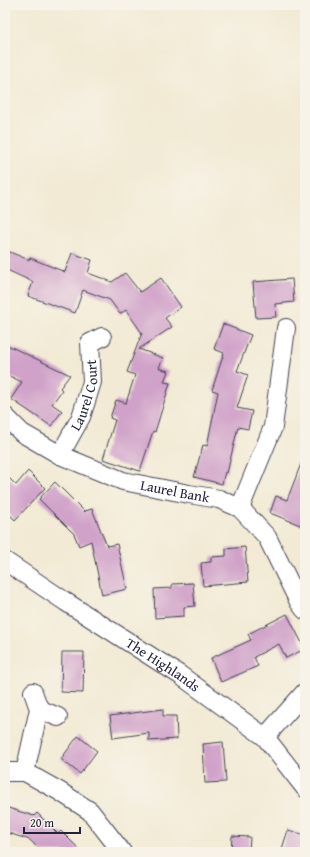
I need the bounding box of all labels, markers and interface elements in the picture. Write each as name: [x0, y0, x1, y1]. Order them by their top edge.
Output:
street label: Laurel Court: [65, 359, 102, 434]
street label: Laurel Bank: [139, 475, 212, 507]
street label: The Highlands: [122, 633, 204, 696]
scale bar: [24, 809, 80, 835]
text: 20 m: [30, 814, 54, 831]

